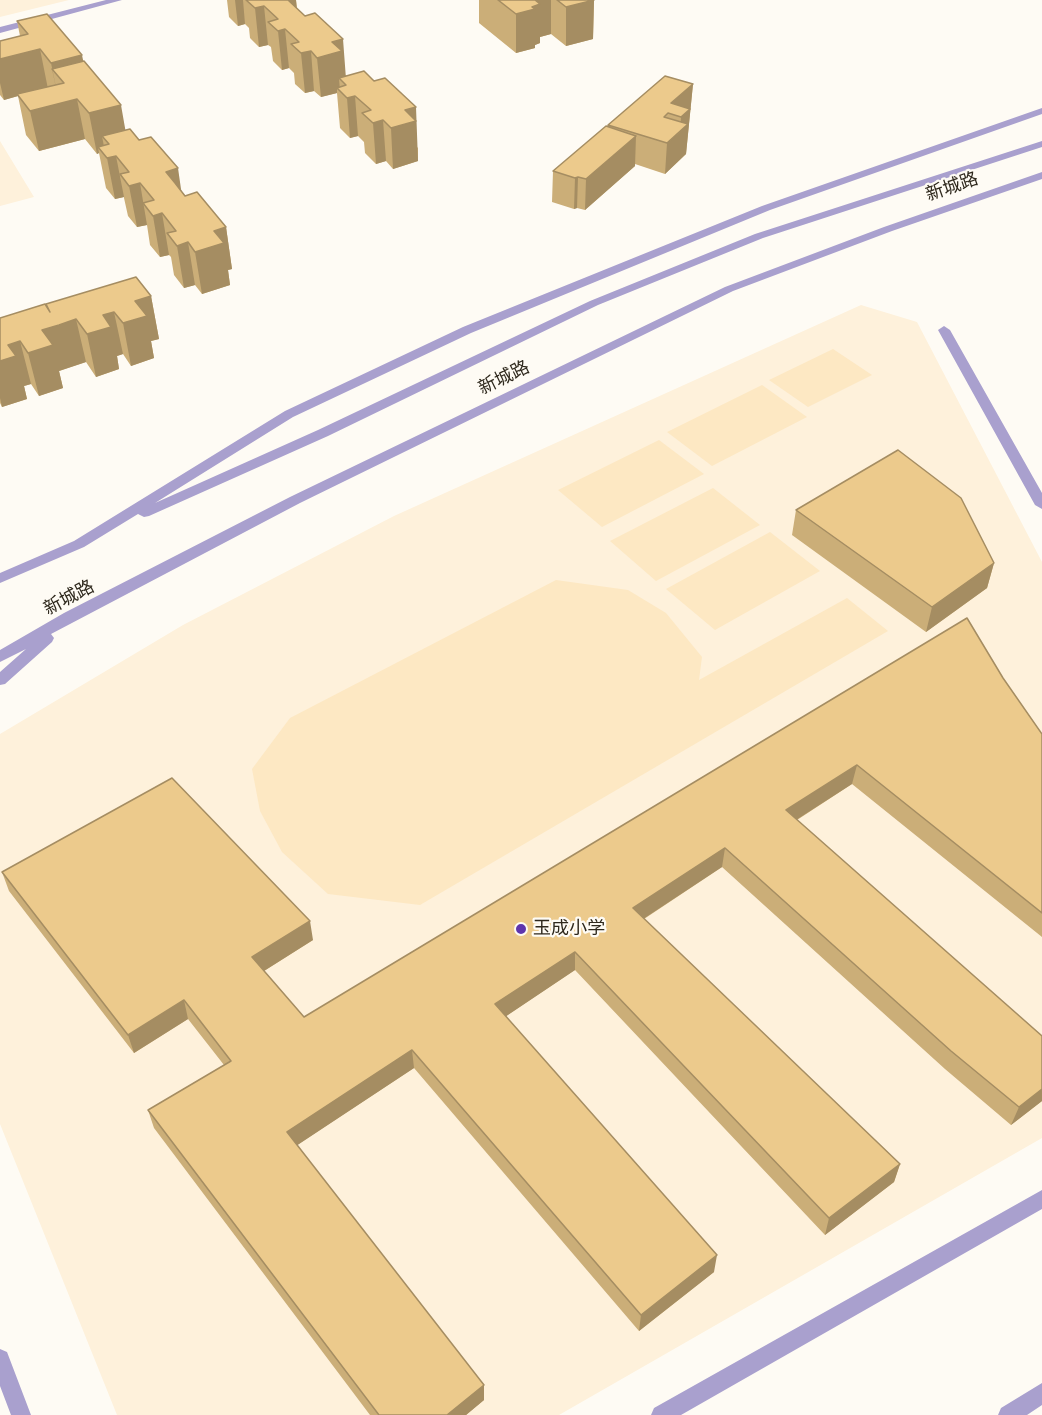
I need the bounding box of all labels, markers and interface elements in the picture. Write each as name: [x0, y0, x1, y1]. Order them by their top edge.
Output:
street label: 新城路: [923, 168, 981, 206]
street label: 新城路: [475, 356, 533, 400]
street label: 新城路: [40, 576, 98, 620]
place label: 玉成小学: [533, 918, 605, 940]
marker: 玉成小学: [514, 922, 528, 936]

